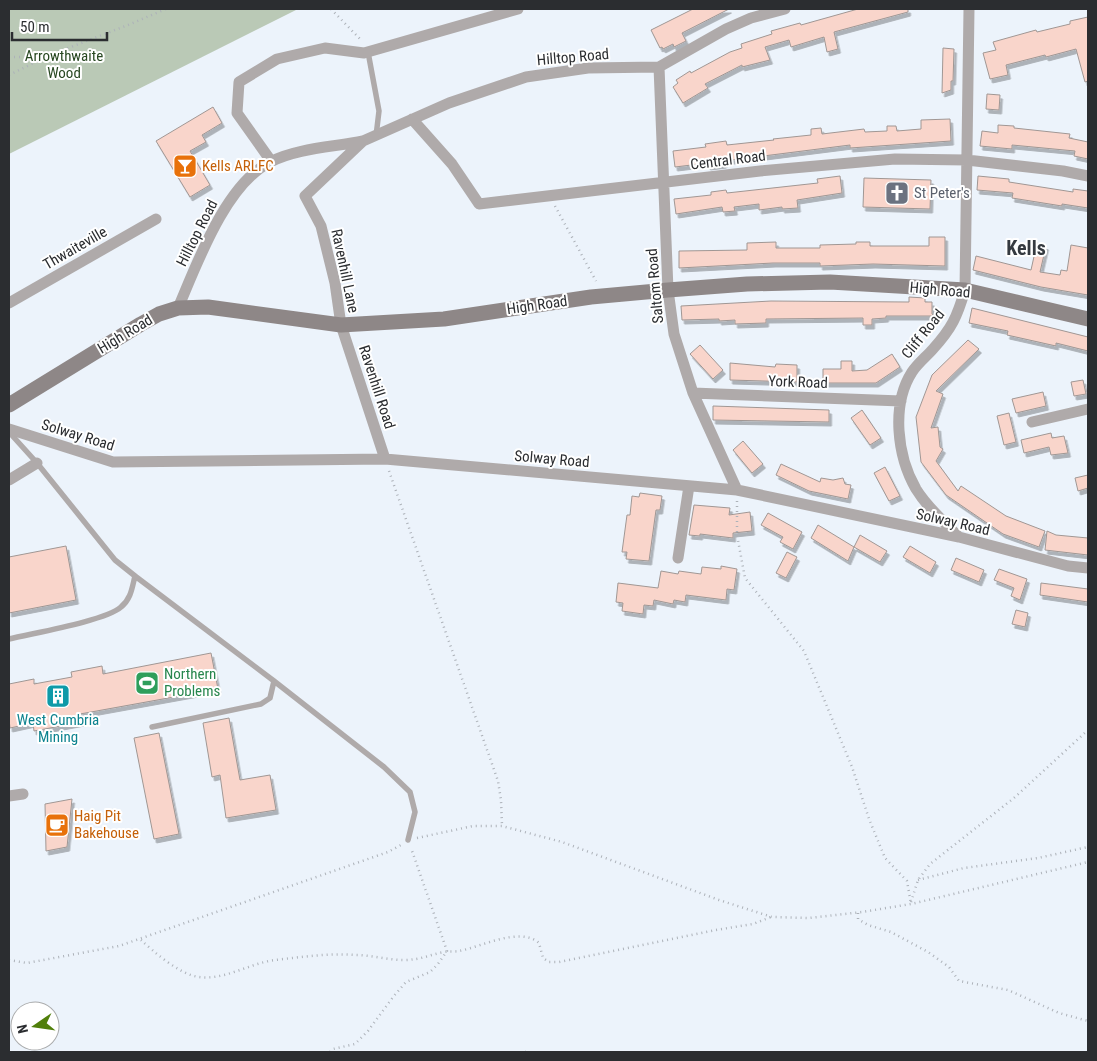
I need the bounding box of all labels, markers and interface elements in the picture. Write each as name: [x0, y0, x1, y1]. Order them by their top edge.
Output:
scale bar: [12, 10, 108, 42]
text: 50 m: [20, 18, 50, 36]
street label: Hilltop Road: [536, 45, 610, 69]
park label: Arrowthwaite Wood: [25, 47, 103, 82]
street label: Central Road: [689, 146, 767, 174]
bar icon: Kells ARLFC: [172, 153, 198, 179]
place label: Kells ARLFC: [202, 157, 274, 175]
church icon: St Peter's: [884, 180, 910, 206]
place label: St Peter's: [914, 184, 970, 202]
street label: Hilltop Road: [173, 197, 221, 269]
street label: Thwaiteville: [40, 223, 110, 273]
street label: Ravenhill Lane: [327, 227, 363, 315]
district label: Kells: [1006, 236, 1046, 260]
street label: Saltom Road: [643, 248, 667, 324]
street label: High Road: [909, 278, 971, 302]
street label: High Road: [506, 292, 568, 318]
street label: Cliff Road: [898, 306, 948, 362]
street label: High Road: [94, 311, 156, 357]
street label: Ravenhill Road: [355, 343, 399, 431]
street label: York Road: [768, 372, 828, 392]
street label: Solway Road: [39, 415, 117, 455]
street label: Solway Road: [514, 447, 590, 471]
street label: Solway Road: [914, 505, 992, 539]
place label: Northern Problems: [164, 665, 220, 700]
sports icon: Northern Problems: [134, 670, 160, 696]
building icon: West Cumbria Mining: [45, 683, 71, 709]
place label: West Cumbria Mining: [17, 711, 99, 746]
place label: Haig Pit Bakehouse: [74, 807, 139, 842]
cafe icon: Haig Pit Bakehouse: [44, 812, 70, 838]
north arrow: [10, 1001, 60, 1051]
text: N: [14, 1023, 31, 1035]

